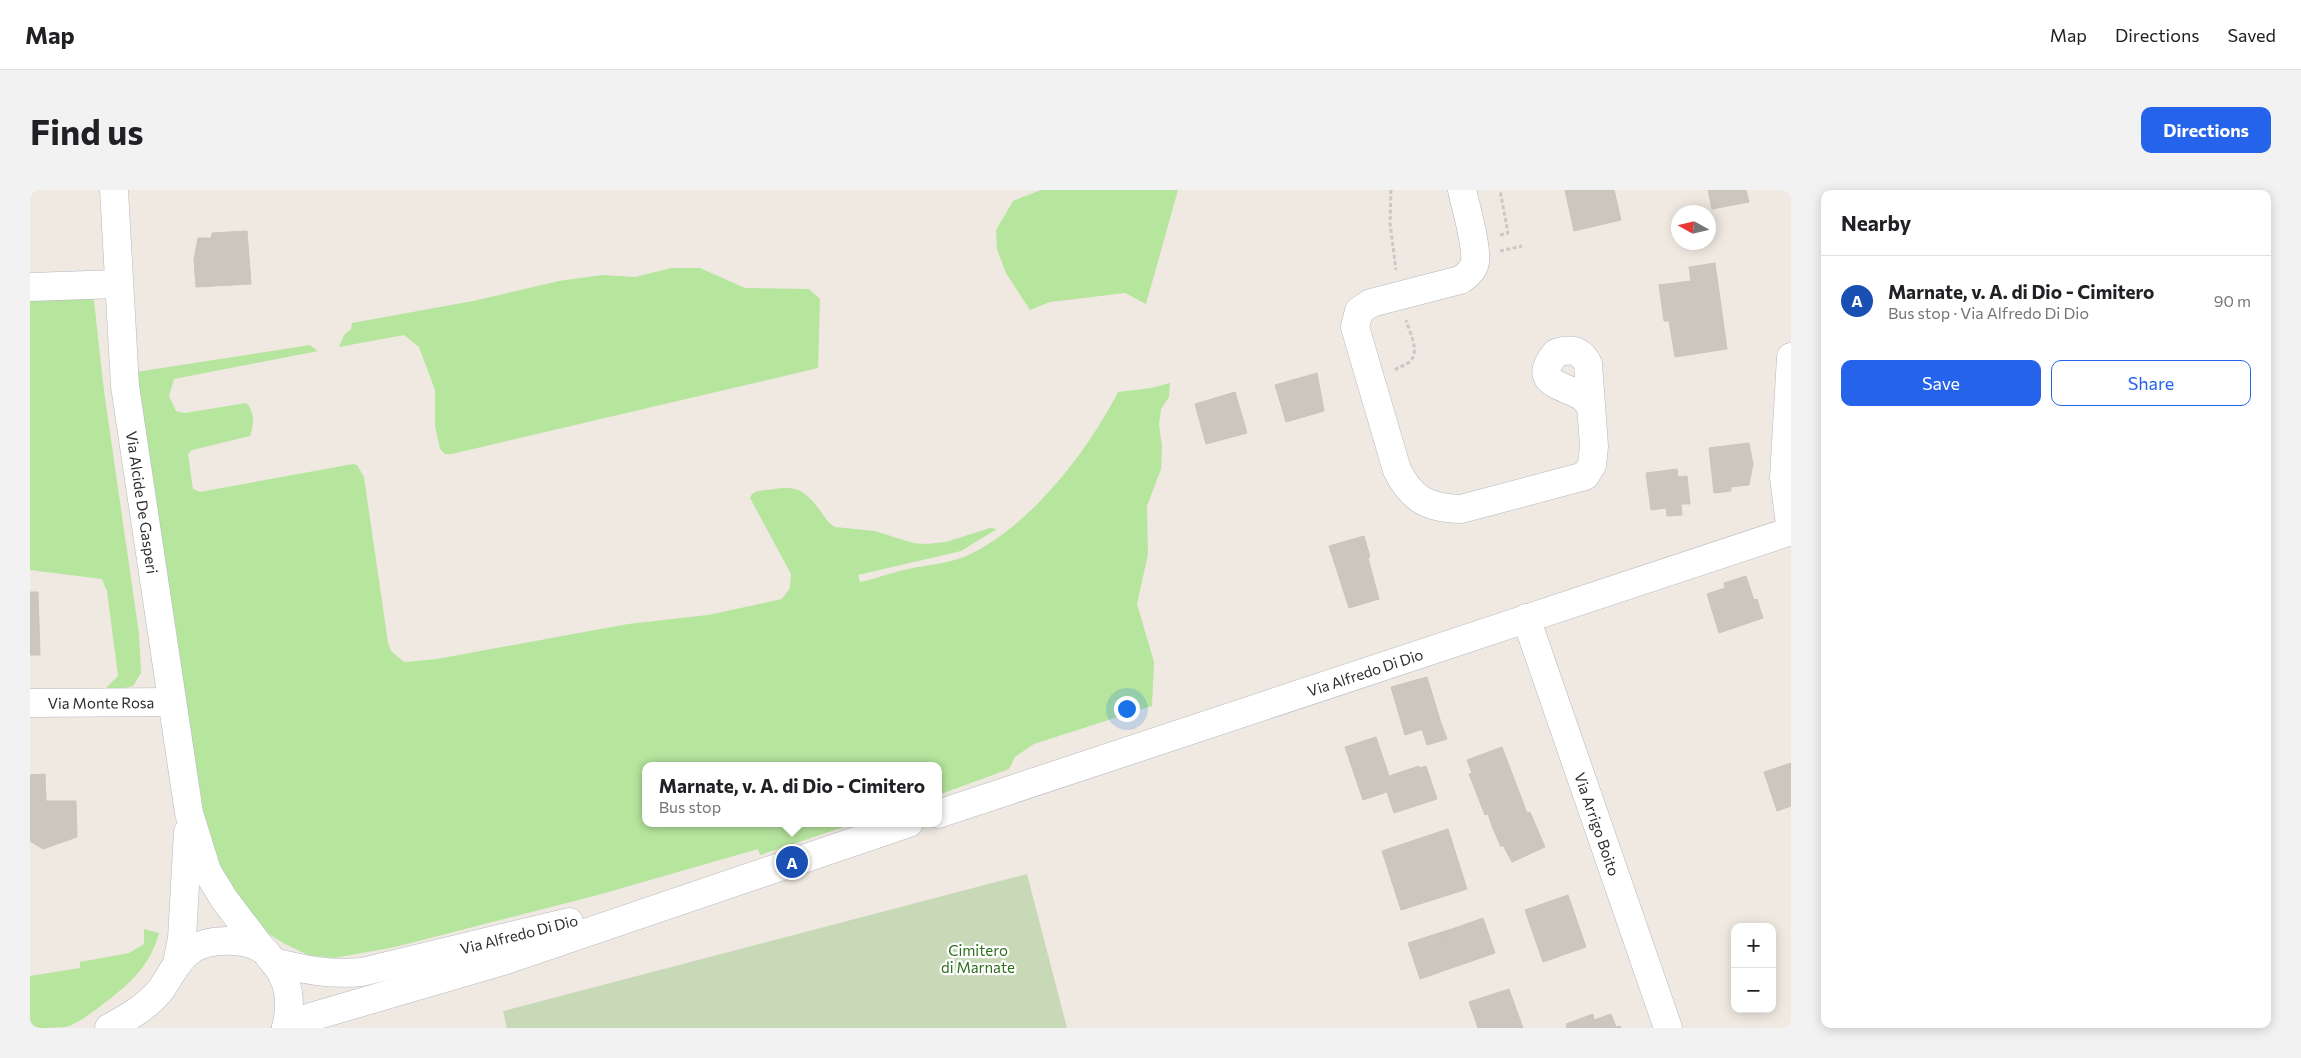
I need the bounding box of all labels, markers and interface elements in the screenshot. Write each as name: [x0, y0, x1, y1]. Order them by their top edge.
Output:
text: Map: [25, 20, 75, 49]
text: Map: [2050, 24, 2087, 46]
text: Directions: [2115, 24, 2199, 46]
text: Saved: [2227, 24, 2276, 46]
button: Directions: [2141, 107, 2271, 153]
text: Find us: [30, 109, 144, 152]
north arrow: [1671, 205, 1716, 250]
text: Nearby: [1841, 210, 1911, 235]
text: Marnate, v. A. di Dio - Cimitero: [1888, 280, 2154, 303]
text: A: [1851, 291, 1863, 310]
text: 90 m: [2214, 291, 2251, 310]
text: Bus stop · Via Alfredo Di Dio: [1888, 303, 2089, 322]
button: Save: [1841, 360, 2041, 406]
button: Share: [2051, 360, 2251, 406]
street label: Via Alcide De Gasperi: [123, 430, 162, 575]
street label: Via Alfredo Di Dio: [1305, 645, 1425, 700]
street label: Via Monte Rosa: [48, 693, 154, 712]
your location: [1114, 696, 1140, 722]
popup: [642, 762, 942, 827]
street label: Via Arrigo Boito: [1571, 770, 1624, 878]
text: Marnate, v. A. di Dio - Cimitero: [659, 774, 925, 797]
text: Bus stop: [659, 797, 721, 816]
pin: A: [776, 843, 808, 881]
street label: Via Alfredo Di Dio: [458, 911, 580, 957]
map controls: [1731, 923, 1776, 1013]
button: +: [1731, 923, 1776, 968]
park label: Cimitero di Marnate: [941, 941, 1015, 976]
button: −: [1731, 968, 1776, 1013]

